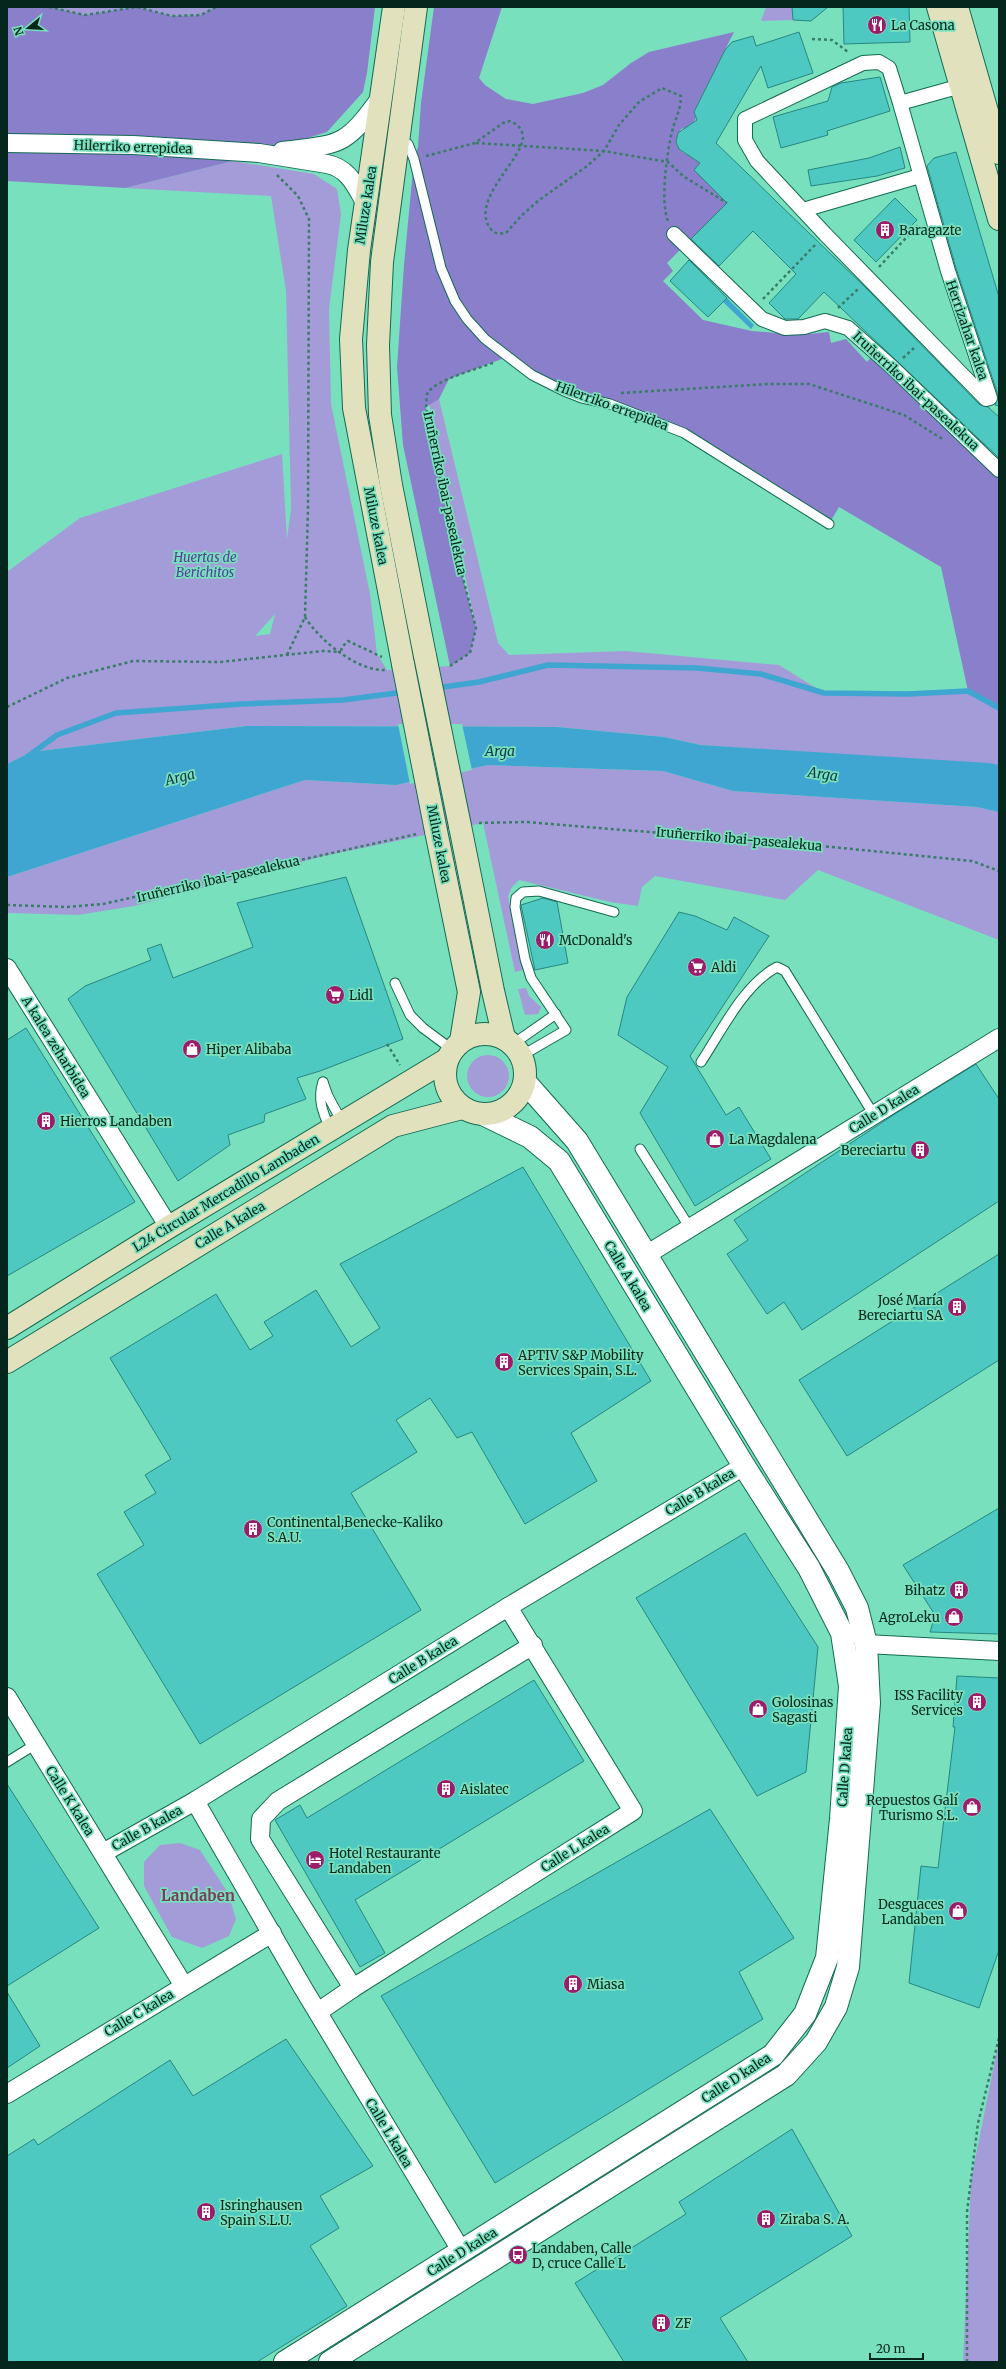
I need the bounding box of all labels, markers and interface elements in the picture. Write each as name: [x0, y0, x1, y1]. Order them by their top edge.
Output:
north arrow: [8, 8, 48, 48]
restaurant icon: La Casona: [866, 14, 888, 36]
place label: La Casona: [891, 17, 955, 34]
text: N: [10, 25, 26, 37]
street label: Hilerriko errepidea: [73, 136, 193, 158]
street label: Miluze kalea: [351, 165, 381, 245]
building icon: Baragazte: [874, 219, 896, 241]
place label: Baragazte: [899, 222, 962, 239]
street label: Herrizahar kalea: [942, 278, 992, 382]
street label: Iruñerriko ibai-pasealekua: [849, 328, 983, 454]
street label: Hilerriko errepidea: [553, 378, 671, 434]
street label: Iruñerriko ibai-pasealekua: [419, 410, 471, 576]
street label: Miluze kalea: [360, 486, 392, 566]
park label: Huertas de Berichitos: [172, 549, 237, 581]
water label: Arga: [484, 742, 515, 760]
water label: Arga: [806, 763, 839, 785]
water label: Arga: [162, 765, 197, 790]
street label: Miluze kalea: [423, 804, 455, 884]
street label: Iruñerriko ibai-pasealekua: [655, 823, 823, 855]
street label: Iruñerriko ibai-pasealekua: [135, 852, 301, 906]
restaurant icon: McDonald's: [534, 929, 556, 951]
place label: McDonald's: [559, 932, 632, 949]
supermarket icon: Aldi: [686, 956, 708, 978]
place label: Aldi: [710, 959, 736, 976]
supermarket icon: Lidl: [324, 984, 346, 1006]
place label: Lidl: [349, 987, 373, 1004]
street label: A kalea zeharbidea: [17, 992, 94, 1101]
shop icon: Hiper Alibaba: [181, 1038, 203, 1060]
place label: Hiper Alibaba: [206, 1041, 292, 1058]
street label: Calle D kalea: [846, 1081, 922, 1137]
building icon: Hierros Landaben: [35, 1110, 57, 1132]
place label: Hierros Landaben: [60, 1113, 173, 1130]
shop icon: La Magdalena: [704, 1128, 726, 1150]
street label: L24 Circular Mercadillo Lambaden: [130, 1130, 323, 1256]
place label: La Magdalena: [729, 1131, 816, 1148]
building icon: Bereciartu: [909, 1139, 931, 1161]
place label: Bereciartu: [841, 1142, 906, 1159]
street label: Calle A kalea: [192, 1197, 268, 1253]
street label: Calle A kalea: [600, 1238, 656, 1314]
place label: José María Bereciartu SA: [858, 1292, 944, 1324]
building icon: José María Bereciartu SA: [946, 1296, 968, 1318]
place label: APTIV S&P Mobility Services Spain, S.L.: [517, 1347, 644, 1379]
building icon: APTIV S&P Mobility Services Spain, S.L.: [493, 1351, 515, 1373]
street label: Calle B kalea: [662, 1465, 738, 1519]
place label: Continental,Benecke-Kaliko S.A.U.: [267, 1514, 443, 1546]
building icon: Continental,Benecke-Kaliko S.A.U.: [242, 1518, 264, 1540]
building icon: Bihatz: [948, 1579, 970, 1601]
place label: Bihatz: [905, 1582, 945, 1599]
shop icon: AgroLeku: [943, 1606, 965, 1628]
place label: AgroLeku: [878, 1609, 940, 1626]
street label: Calle B kalea: [385, 1632, 461, 1688]
place label: ISS Facility Services: [894, 1687, 963, 1719]
building icon: ISS Facility Services: [966, 1691, 988, 1713]
place label: Golosinas Sagasti: [772, 1694, 833, 1726]
shop icon: Golosinas Sagasti: [747, 1698, 769, 1720]
street label: Calle D kalea: [834, 1727, 856, 1807]
street label: Calle K kalea: [42, 1763, 98, 1839]
building icon: Aislatec: [435, 1778, 457, 1800]
place label: Aislatec: [459, 1781, 509, 1798]
place label: Repuestos Galí Turismo S.L.: [866, 1792, 959, 1824]
shop icon: Repuestos Galí Turismo S.L.: [961, 1796, 983, 1818]
street label: Calle B kalea: [109, 1802, 185, 1854]
street label: Calle L kalea: [538, 1820, 613, 1876]
place label: Hotel Restaurante Landaben: [329, 1845, 441, 1877]
hotel icon: Hotel Restaurante Landaben: [304, 1849, 326, 1871]
district label: Landaben: [161, 1886, 235, 1905]
place label: Desguaces Landaben: [878, 1896, 944, 1928]
shop icon: Desguaces Landaben: [947, 1900, 969, 1922]
building icon: Miasa: [562, 1973, 584, 1995]
place label: Miasa: [587, 1976, 625, 1993]
street label: Calle C kalea: [101, 1986, 177, 2040]
street label: Calle D kalea: [698, 2049, 774, 2107]
street label: Calle L kalea: [362, 2095, 416, 2171]
place label: Isringhausen Spain S.L.U.: [220, 2197, 303, 2229]
building icon: Isringhausen Spain S.L.U.: [195, 2201, 217, 2223]
building icon: Ziraba S. A.: [755, 2208, 777, 2230]
place label: Ziraba S. A.: [780, 2211, 850, 2228]
street label: Calle D kalea: [424, 2224, 500, 2280]
place label: Landaben, Calle D, cruce Calle L: [532, 2240, 632, 2272]
bus stop icon: Landaben, Calle D, cruce Calle L: [507, 2244, 529, 2266]
building icon: ZF: [650, 2312, 672, 2334]
place label: ZF: [675, 2315, 691, 2332]
scale bar: [870, 2335, 923, 2361]
text: 20 m: [876, 2341, 905, 2356]

